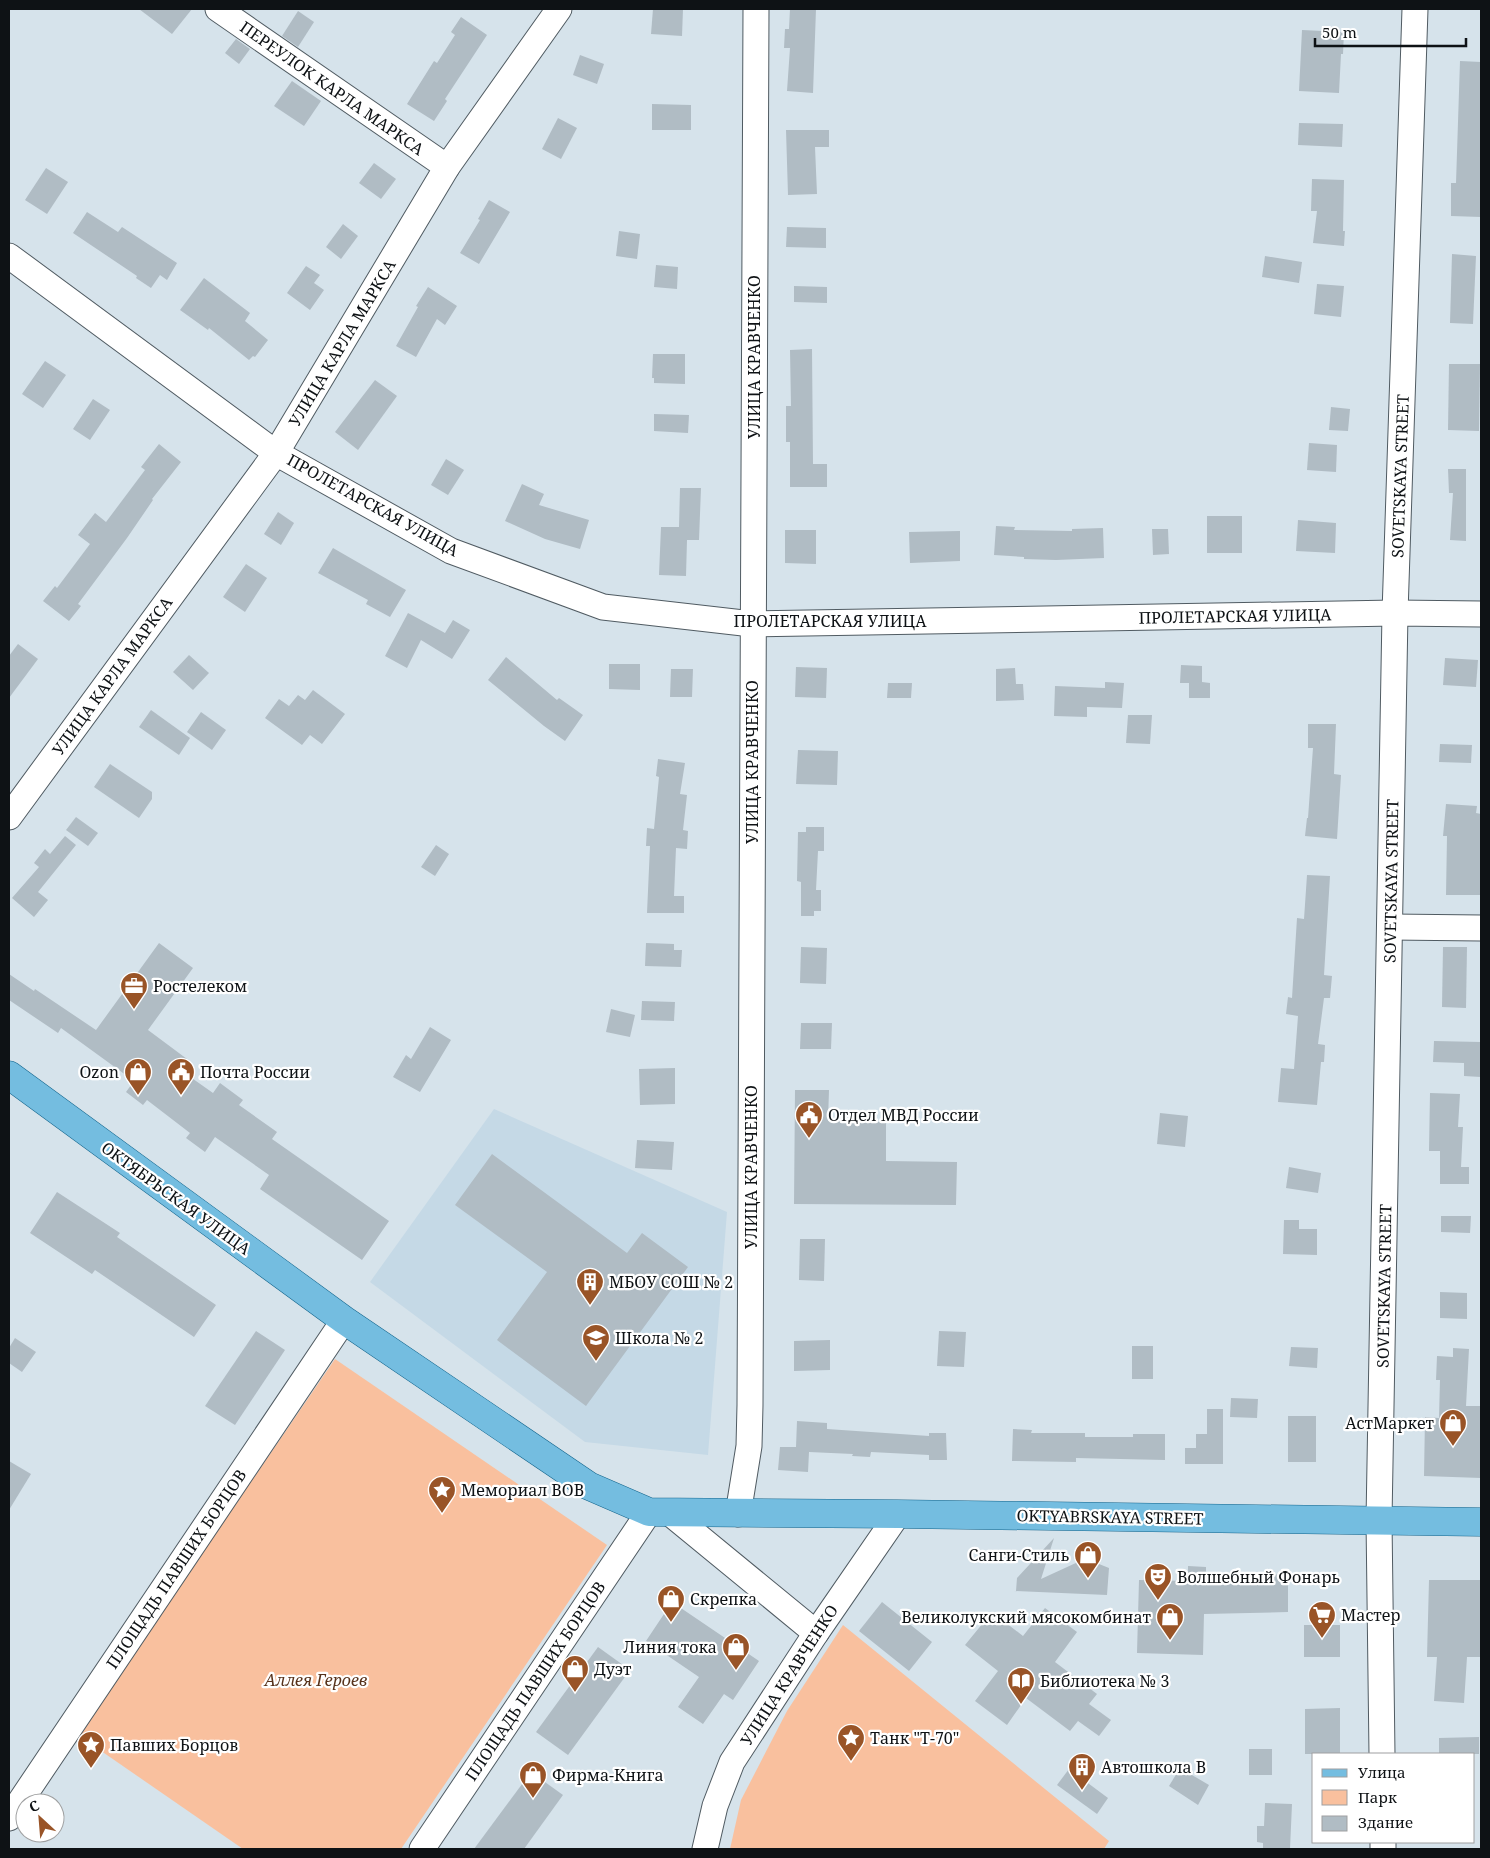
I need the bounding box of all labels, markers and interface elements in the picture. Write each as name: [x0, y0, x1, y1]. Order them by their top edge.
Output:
scale bar: [1315, 15, 1466, 47]
street label: ПЕРЕУЛОК КАРЛА МАРКСА: [236, 16, 429, 161]
text: 50 m: [1322, 22, 1357, 42]
street label: УЛИЦА КАРЛА МАРКСА: [283, 255, 401, 431]
street label: УЛИЦА КРАВЧЕНКО: [743, 275, 765, 439]
street label: SOVETSKAYA STREET: [1386, 394, 1414, 558]
street label: ПРОЛЕТАРСКАЯ УЛИЦА: [283, 449, 463, 562]
street label: УЛИЦА КАРЛА МАРКСА: [47, 592, 178, 760]
street label: ПРОЛЕТАРСКАЯ УЛИЦА: [1138, 603, 1332, 629]
street label: ПРОЛЕТАРСКАЯ УЛИЦА: [734, 610, 927, 632]
street label: УЛИЦА КРАВЧЕНКО: [741, 680, 763, 844]
street label: SOVETSKAYA STREET: [1379, 799, 1403, 963]
office icon: Ростелеком: [119, 971, 149, 1010]
place label: Ростелеком: [153, 975, 247, 997]
shop icon: Ozon: [123, 1057, 153, 1096]
public building icon: Почта России: [166, 1057, 196, 1096]
place label: Ozon: [79, 1061, 119, 1083]
place label: Почта России: [200, 1061, 310, 1083]
street label: УЛИЦА КРАВЧЕНКО: [740, 1085, 762, 1249]
public building icon: Отдел МВД России: [794, 1100, 824, 1139]
place label: Отдел МВД России: [828, 1104, 979, 1126]
street label: ОКТЯБРЬСКАЯ УЛИЦА: [97, 1136, 256, 1260]
street label: SOVETSKAYA STREET: [1372, 1204, 1396, 1368]
building icon: МБОУ СОШ № 2: [575, 1267, 605, 1306]
place label: МБОУ СОШ № 2: [609, 1271, 733, 1293]
school or university icon: Школа № 2: [581, 1323, 611, 1362]
place label: Школа № 2: [615, 1327, 704, 1349]
shop icon: АстМаркет: [1438, 1408, 1468, 1447]
place label: АстМаркет: [1345, 1412, 1435, 1434]
street label: ПЛОЩАДЬ ПАВШИХ БОРЦОВ: [101, 1465, 251, 1673]
place icon: Мемориал ВОВ: [427, 1475, 457, 1514]
place label: Мемориал ВОВ: [461, 1479, 584, 1501]
street label: OKTYABRSKAYA STREET: [1016, 1504, 1204, 1530]
shop icon: Санги-Стиль: [1073, 1540, 1103, 1579]
place label: Санги-Стиль: [969, 1544, 1069, 1566]
theatre icon: Волшебный Фонарь: [1143, 1562, 1173, 1601]
place label: Волшебный Фонарь: [1177, 1566, 1340, 1588]
street label: ПЛОЩАДЬ ПАВШИХ БОРЦОВ: [460, 1577, 610, 1785]
shop icon: Скрепка: [656, 1584, 686, 1623]
place label: Скрепка: [690, 1588, 757, 1610]
street label: УЛИЦА КРАВЧЕНКО: [735, 1600, 843, 1750]
supermarket icon: Мастер: [1307, 1600, 1337, 1639]
shop icon: Великолукский мясокомбинат: [1155, 1602, 1185, 1641]
place label: Мастер: [1341, 1604, 1401, 1626]
place label: Великолукский мясокомбинат: [901, 1606, 1152, 1628]
shop icon: Линия тока: [721, 1632, 751, 1671]
place label: Линия тока: [623, 1636, 717, 1658]
shop icon: Дуэт: [560, 1654, 590, 1693]
place label: Дуэт: [594, 1658, 632, 1680]
library icon: Библиотека № 3: [1006, 1666, 1036, 1705]
park label: Аллея Героев: [264, 1669, 367, 1691]
place label: Библиотека № 3: [1040, 1670, 1169, 1692]
place icon: Танк "Т-70": [836, 1723, 866, 1762]
place label: Танк "Т-70": [870, 1727, 959, 1749]
place icon: Павших Борцов: [76, 1730, 106, 1769]
place label: Павших Борцов: [110, 1734, 238, 1756]
building icon: Автошкола В: [1067, 1752, 1097, 1791]
legend: [1312, 1753, 1475, 1843]
place label: Автошкола В: [1101, 1756, 1206, 1778]
shop icon: Фирма-Книга: [518, 1760, 548, 1799]
text: Улица: [1358, 1762, 1406, 1782]
place label: Фирма-Книга: [552, 1764, 664, 1786]
text: Парк: [1358, 1787, 1397, 1807]
north arrow: [15, 1793, 65, 1843]
text: С: [26, 1795, 42, 1816]
text: Здание: [1358, 1812, 1413, 1832]

